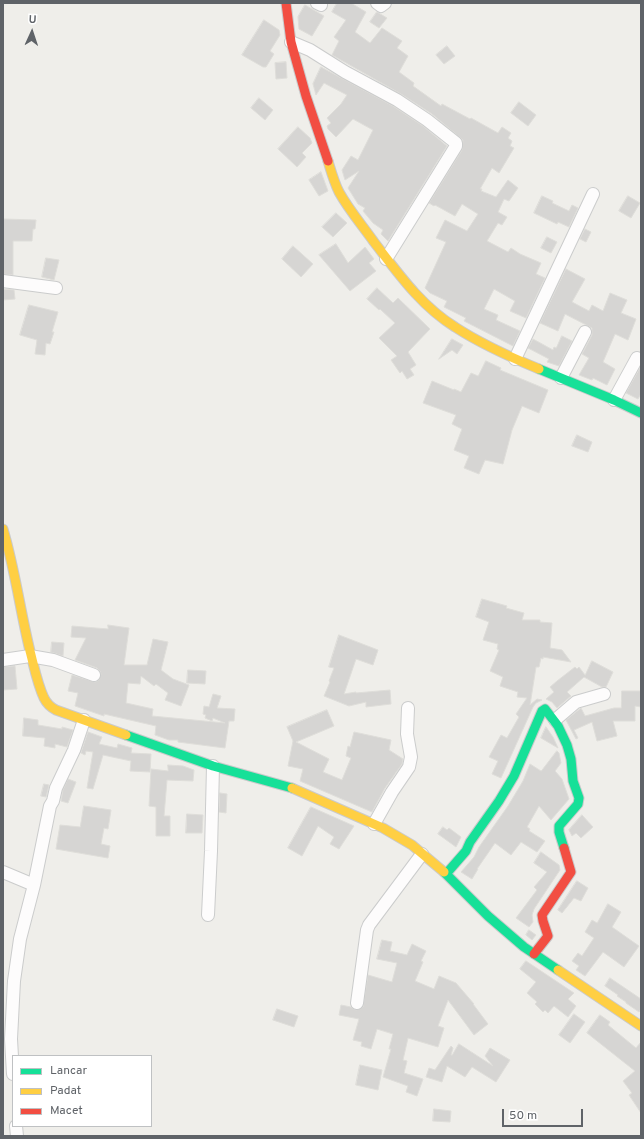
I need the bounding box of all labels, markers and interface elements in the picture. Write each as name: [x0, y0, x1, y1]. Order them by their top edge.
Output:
north arrow: [12, 12, 52, 52]
text: U: [28, 13, 37, 27]
legend: [12, 1055, 152, 1127]
text: Lancar: [50, 1063, 87, 1079]
text: Padat: [50, 1083, 81, 1099]
scale bar: [504, 1101, 585, 1127]
text: Macet: [50, 1103, 83, 1119]
text: 50 m: [509, 1108, 537, 1124]

